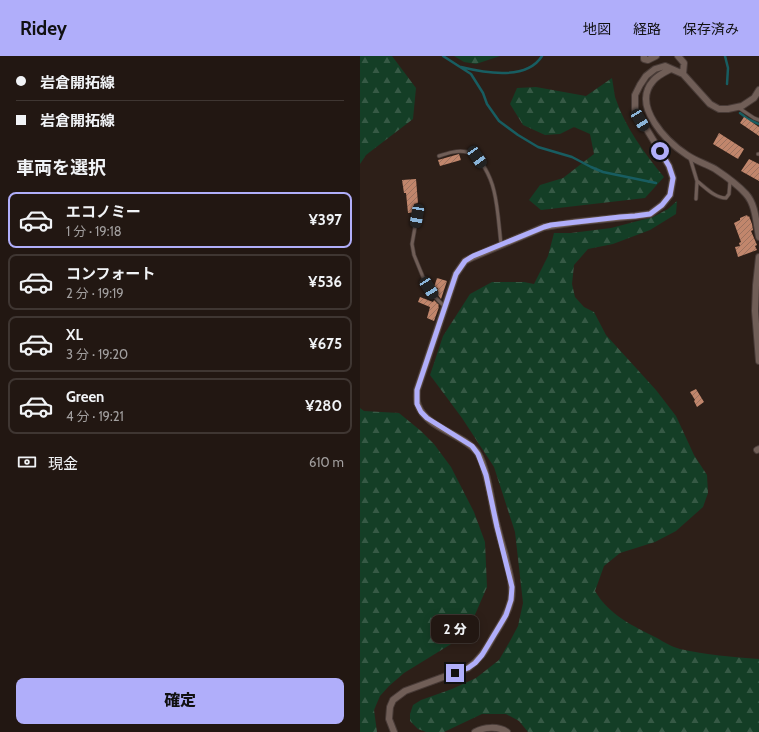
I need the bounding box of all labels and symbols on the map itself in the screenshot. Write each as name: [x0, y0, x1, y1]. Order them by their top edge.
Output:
car: [629, 107, 651, 133]
route start: [651, 142, 669, 160]
car: [465, 144, 489, 170]
car: [409, 203, 425, 229]
car: [417, 275, 441, 301]
callout: 2 分: [431, 615, 479, 643]
route end: [446, 664, 464, 682]

